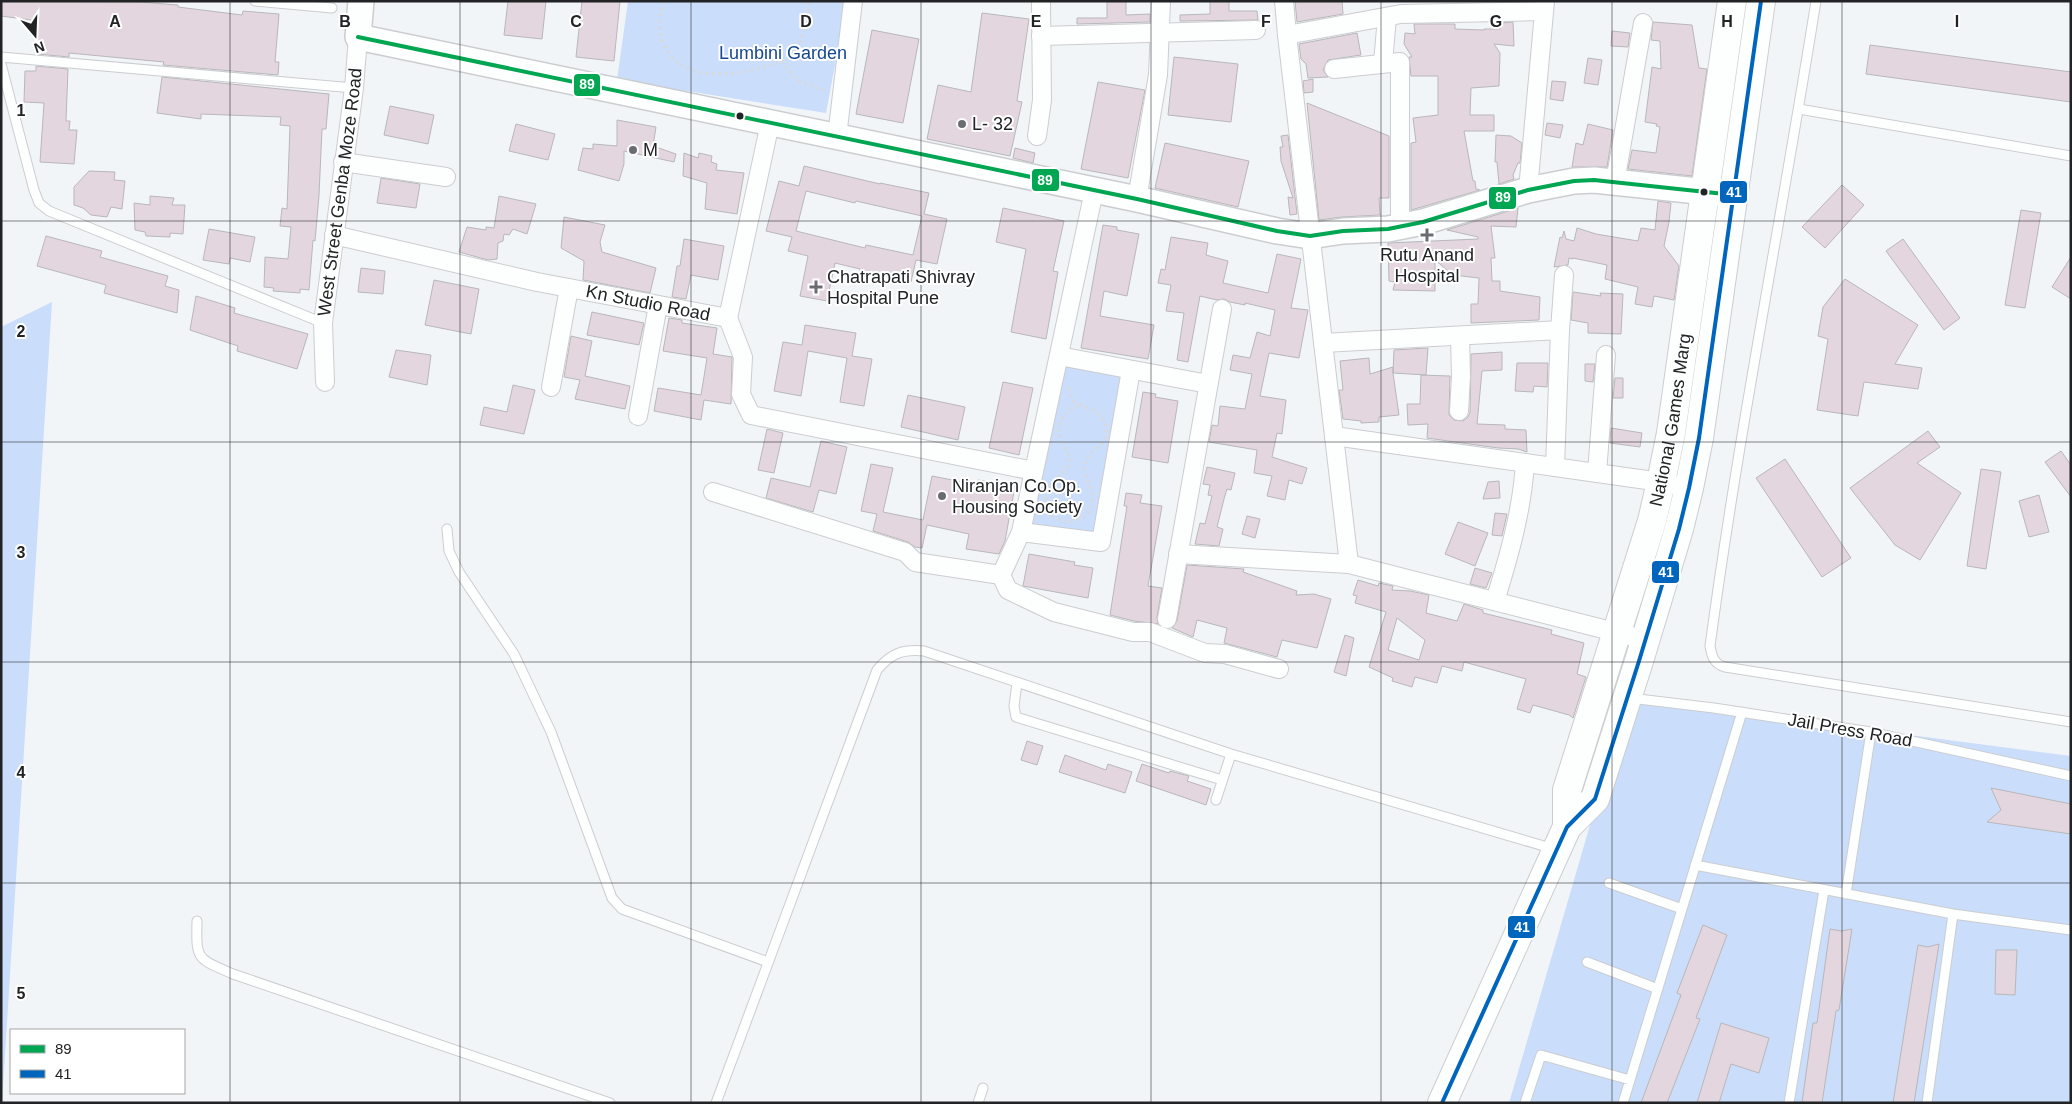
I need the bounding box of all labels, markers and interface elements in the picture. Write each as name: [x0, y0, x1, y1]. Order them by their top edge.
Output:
north arrow: [10, 10, 60, 60]
text: A: [109, 13, 121, 30]
text: B: [339, 13, 351, 30]
text: C: [570, 13, 582, 30]
text: D: [800, 13, 812, 30]
text: E: [1031, 13, 1042, 30]
text: F: [1261, 13, 1271, 30]
text: G: [1490, 13, 1502, 30]
text: H: [1721, 13, 1733, 30]
text: I: [1955, 13, 1959, 30]
text: N: [32, 38, 47, 57]
park label: Lumbini Garden: [719, 43, 847, 63]
street label: West Street Genba Moze Road: [314, 67, 366, 317]
line badge: 89: [573, 73, 601, 97]
text: 89: [579, 76, 595, 92]
text: 1: [17, 102, 26, 119]
unlabelled marker: [735, 111, 745, 121]
place label: L- 32: [972, 114, 1013, 134]
marker: L- 32: [956, 118, 968, 130]
place label: M: [643, 140, 658, 160]
marker: M: [627, 144, 639, 156]
line badge: 89: [1031, 168, 1060, 192]
text: 89: [1037, 172, 1053, 188]
line badge: 41: [1719, 180, 1748, 204]
text: 41: [1726, 184, 1742, 200]
line badge: 89: [1488, 186, 1517, 210]
unlabelled marker: [1699, 187, 1709, 197]
text: 89: [1495, 189, 1511, 205]
marker: Rutu Anand Hospital: [1420, 228, 1434, 242]
place label: Rutu Anand Hospital: [1380, 245, 1474, 286]
place label: Chatrapati Shivray Hospital Pune: [827, 267, 975, 308]
marker: Chatrapati Shivray Hospital Pune: [809, 280, 823, 294]
street label: Kn Studio Road: [584, 281, 712, 325]
text: 2: [17, 323, 26, 340]
street label: National Games Marg: [1646, 332, 1695, 508]
place label: Niranjan Co.Op. Housing Society: [952, 476, 1082, 517]
marker: Niranjan Co.Op. Housing Society: [936, 490, 948, 502]
text: 3: [17, 544, 26, 561]
line badge: 41: [1651, 560, 1680, 584]
text: 41: [1658, 564, 1674, 580]
street label: Jail Press Road: [1786, 709, 1914, 751]
text: 4: [17, 764, 26, 781]
line badge: 41: [1507, 915, 1536, 939]
text: 41: [1514, 919, 1530, 935]
text: 5: [17, 985, 26, 1002]
legend: [10, 1029, 185, 1094]
text: 89: [55, 1040, 72, 1057]
text: 41: [55, 1065, 72, 1082]

